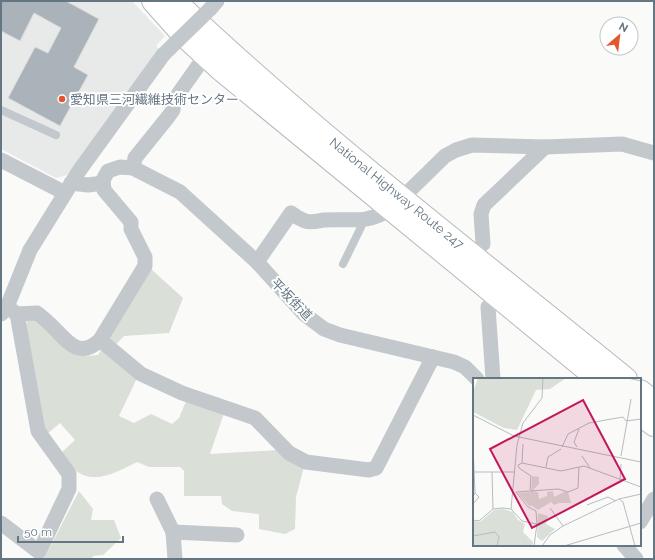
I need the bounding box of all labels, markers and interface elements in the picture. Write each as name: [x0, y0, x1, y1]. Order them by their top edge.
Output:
north arrow: [599, 16, 639, 56]
text: N: [617, 20, 630, 35]
place label: 愛知県三河繊維技術センター: [70, 92, 239, 107]
marker: 愛知県三河繊維技術センター: [57, 94, 67, 104]
street label: National Highway Route 247: [327, 135, 467, 252]
street label: 平坂街道: [268, 275, 315, 323]
inset map: [473, 378, 641, 546]
scale bar: [18, 518, 123, 544]
text: 50 m: [24, 525, 52, 539]

